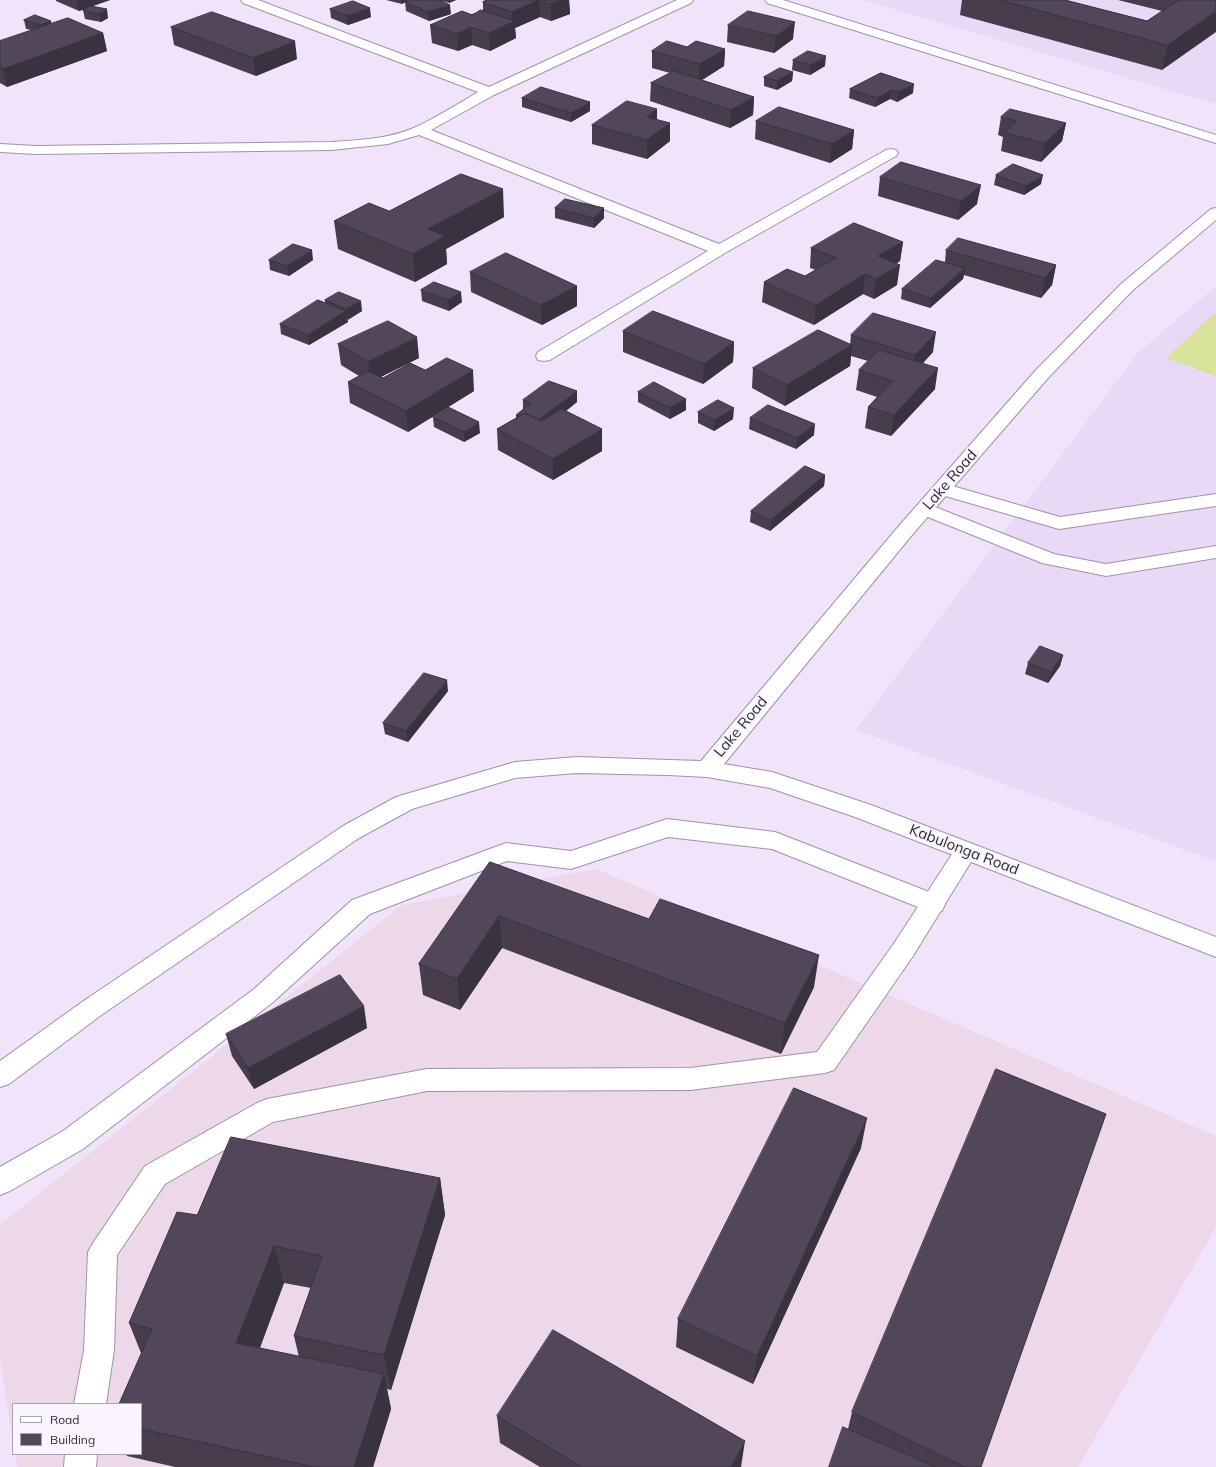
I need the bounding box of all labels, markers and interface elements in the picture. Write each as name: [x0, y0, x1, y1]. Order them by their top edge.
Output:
street label: Lake Road: [919, 446, 981, 514]
street label: Lake Road: [710, 693, 772, 761]
street label: Kabulonga Road: [907, 821, 1021, 879]
legend: [12, 1403, 142, 1455]
text: Road: [50, 1412, 79, 1427]
text: Building: [50, 1432, 95, 1447]

